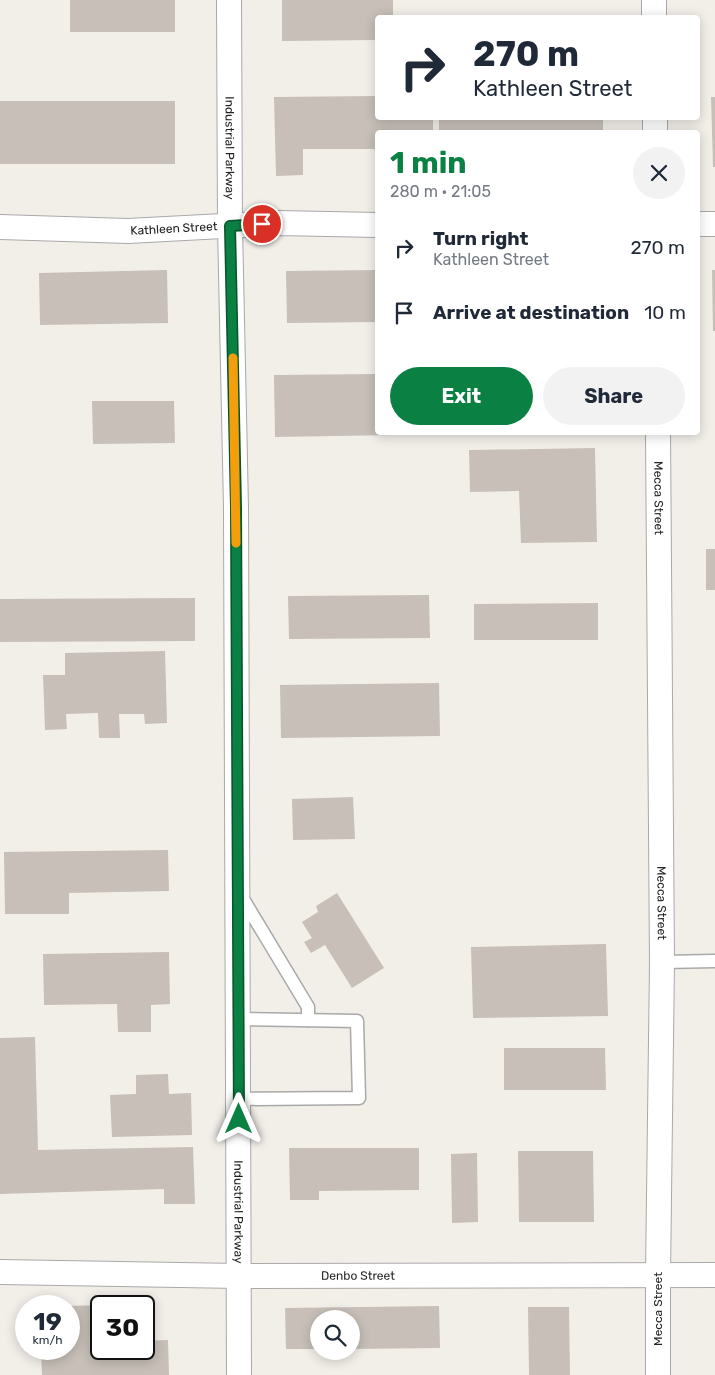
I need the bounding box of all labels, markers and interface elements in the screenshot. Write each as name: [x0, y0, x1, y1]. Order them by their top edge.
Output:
text: 270 m: [473, 33, 579, 75]
icon: right: [390, 35, 455, 100]
text: Kathleen Street: [473, 75, 632, 102]
street label: Industrial Parkway: [222, 96, 237, 200]
text: 1 min: [390, 145, 467, 181]
button: close: [633, 147, 685, 199]
text: 280 m · 21:05: [390, 182, 491, 201]
pin: [241, 203, 283, 245]
icon: arrive: [248, 210, 276, 238]
street label: Kathleen Street: [130, 219, 218, 238]
text: Turn right: [433, 227, 528, 250]
icon: right: [390, 234, 418, 262]
text: 270 m: [630, 236, 685, 259]
text: Kathleen Street: [433, 250, 549, 269]
icon: arrive: [390, 299, 418, 327]
text: Arrive at destination: [433, 301, 629, 324]
text: 10 m: [644, 301, 686, 324]
button: Exit: [390, 367, 533, 425]
button: Share: [543, 367, 685, 425]
street label: Mecca Street: [651, 461, 666, 535]
street label: Mecca Street: [654, 866, 669, 940]
position arrow: [212, 1092, 264, 1144]
street label: Industrial Parkway: [231, 1160, 246, 1264]
street label: Denbo Street: [321, 1269, 395, 1283]
street label: Mecca Street: [651, 1272, 665, 1346]
speed limit sign: 30: [90, 1295, 155, 1360]
text: 19: [33, 1307, 62, 1336]
map controls: [310, 1310, 360, 1360]
button: search: [310, 1310, 360, 1360]
text: km/h: [33, 1333, 62, 1347]

